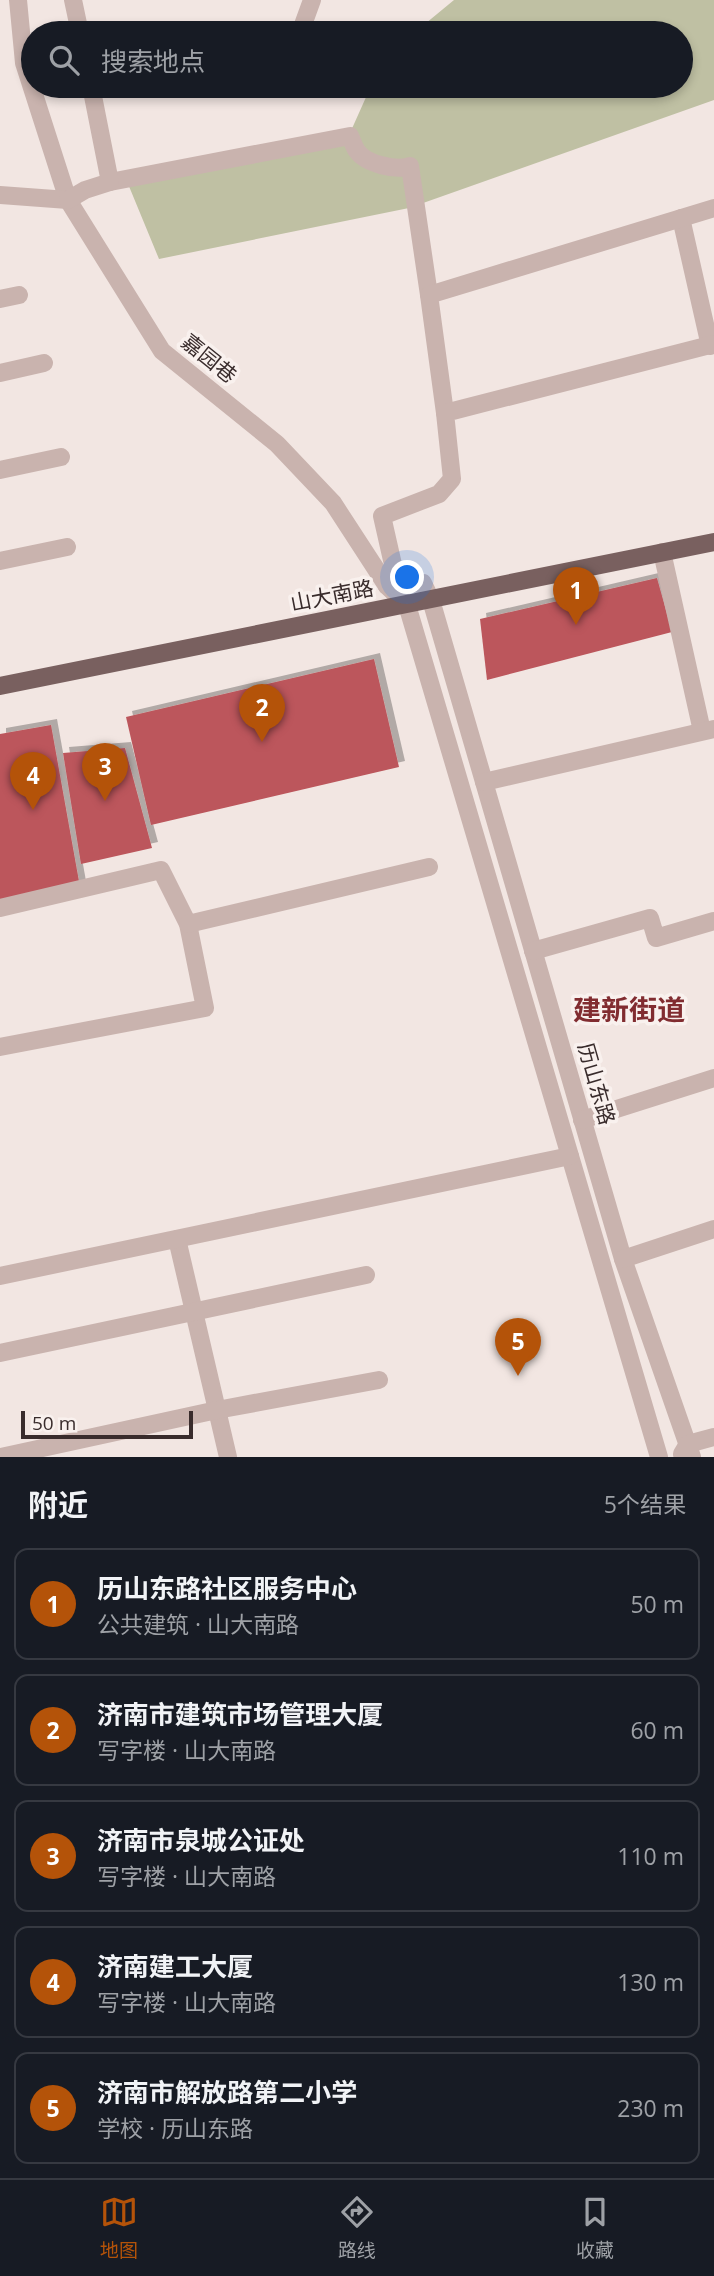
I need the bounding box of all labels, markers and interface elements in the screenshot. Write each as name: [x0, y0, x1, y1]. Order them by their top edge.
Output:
search box: [21, 21, 693, 98]
icon: search: [45, 41, 83, 79]
text: 搜索地点: [101, 43, 205, 79]
street label: 嘉园巷: [176, 328, 243, 389]
your location: [390, 560, 424, 594]
pin: 1: [553, 567, 599, 625]
street label: 山大南路: [288, 573, 376, 617]
pin: 2: [239, 684, 285, 742]
pin: 3: [82, 743, 128, 801]
pin: 4: [10, 752, 56, 810]
district label: 建新街道: [573, 990, 685, 1028]
street label: 历山东路: [572, 1039, 622, 1128]
pin: 5: [495, 1318, 541, 1376]
scale bar: [21, 1408, 192, 1440]
text: 50 m: [32, 1410, 76, 1436]
text: 附近: [28, 1484, 88, 1525]
text: 5个结果: [604, 1488, 686, 1520]
text: 历山东路社区服务中心: [97, 1570, 357, 1606]
text: 1: [46, 1588, 60, 1620]
text: 50 m: [630, 1588, 684, 1620]
text: 公共建筑 · 山大南路: [97, 1608, 299, 1640]
text: 济南市建筑市场管理大厦: [97, 1696, 383, 1732]
text: 2: [46, 1714, 60, 1746]
text: 60 m: [630, 1714, 684, 1746]
text: 写字楼 · 山大南路: [97, 1734, 276, 1766]
text: 济南市泉城公证处: [97, 1822, 305, 1858]
text: 3: [46, 1840, 60, 1872]
text: 110 m: [617, 1840, 684, 1872]
text: 写字楼 · 山大南路: [97, 1860, 276, 1892]
text: 济南建工大厦: [97, 1948, 253, 1984]
text: 4: [46, 1966, 60, 1998]
text: 130 m: [617, 1966, 684, 1998]
text: 写字楼 · 山大南路: [97, 1986, 276, 2018]
text: 济南市解放路第二小学: [97, 2074, 357, 2110]
text: 5: [46, 2092, 60, 2124]
text: 230 m: [617, 2092, 684, 2124]
text: 学校 · 历山东路: [97, 2112, 253, 2144]
tab: 地图: [100, 2193, 138, 2263]
tab: 路线: [338, 2193, 376, 2263]
tab: 收藏: [576, 2193, 614, 2263]

